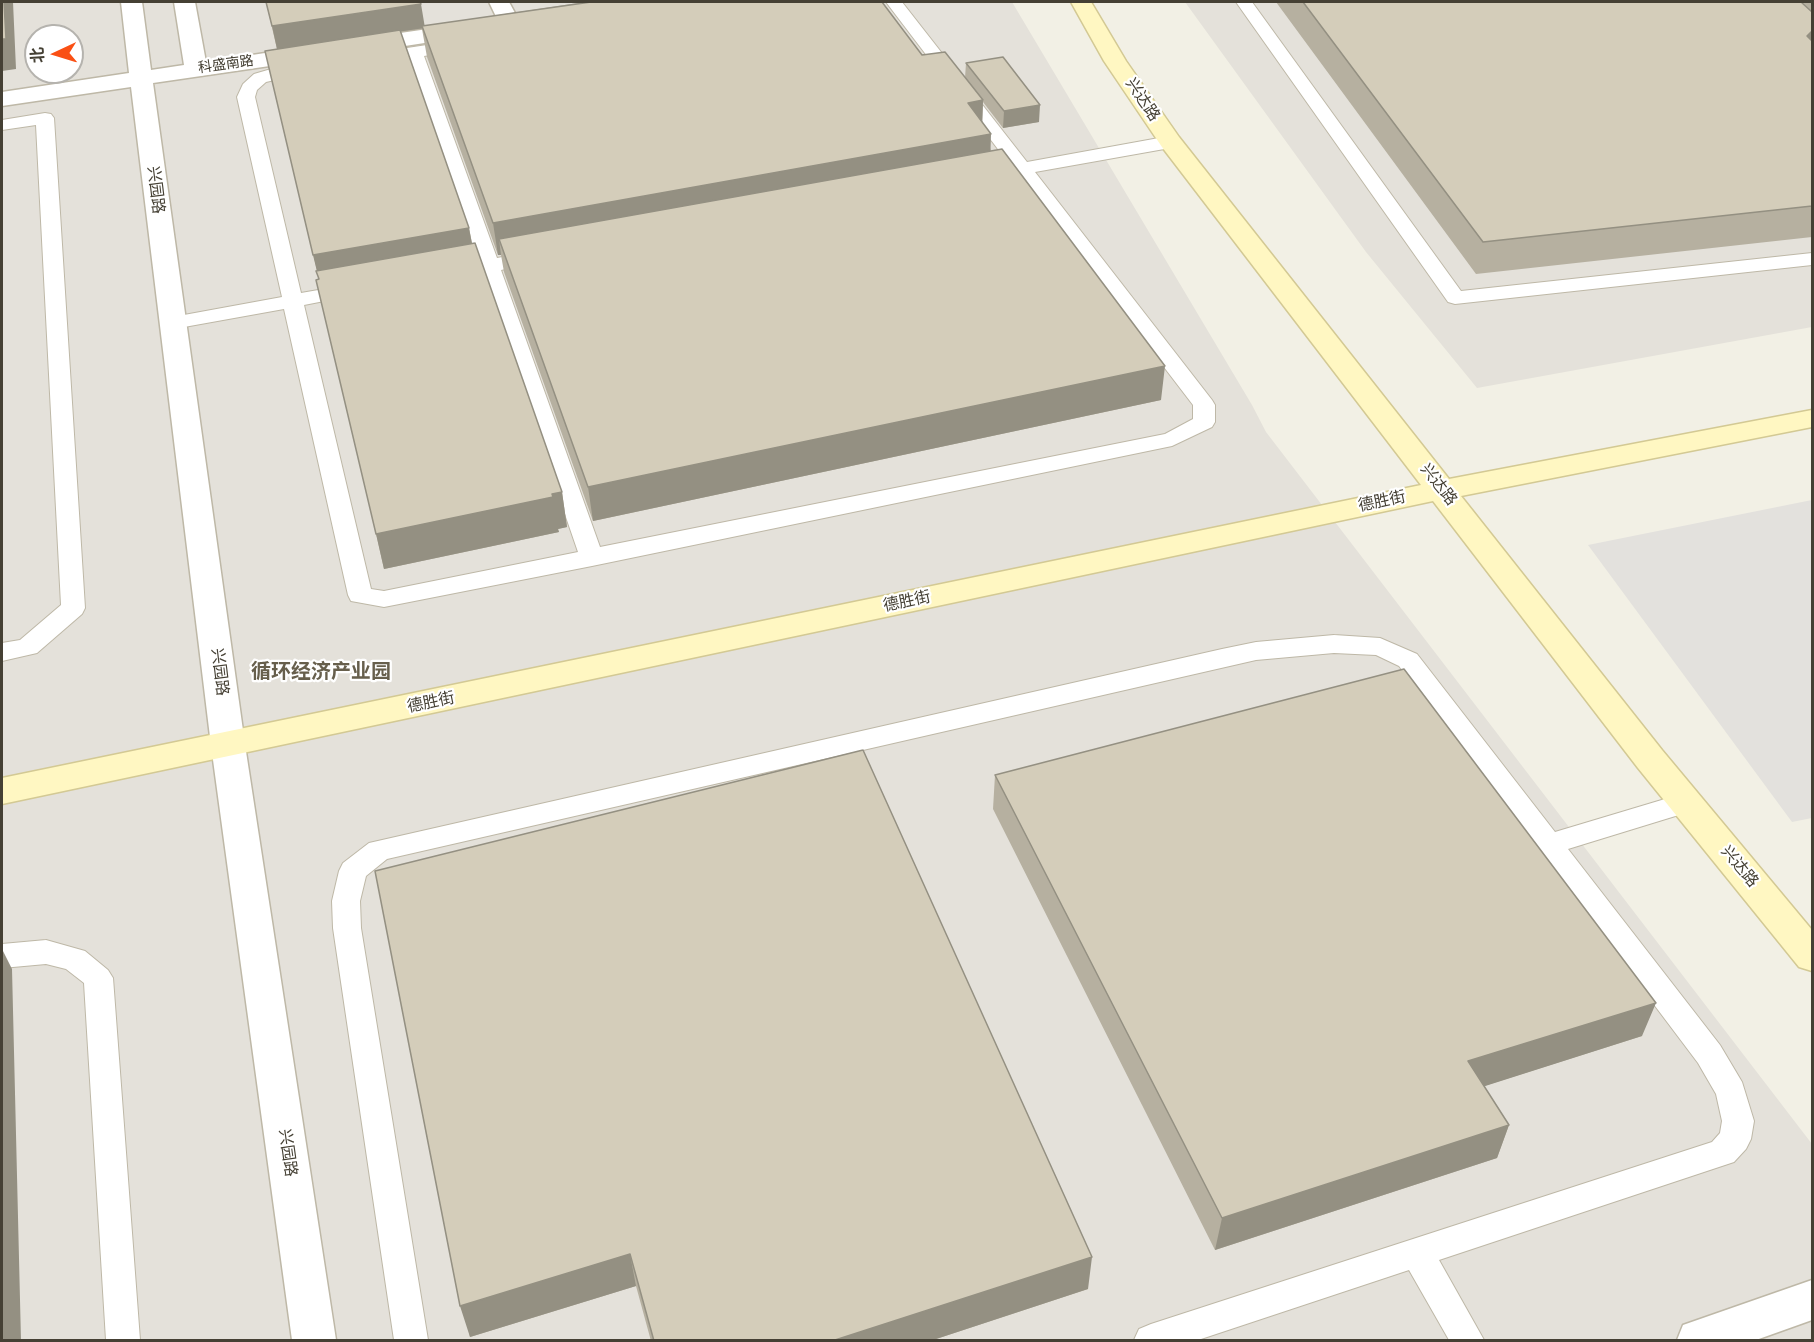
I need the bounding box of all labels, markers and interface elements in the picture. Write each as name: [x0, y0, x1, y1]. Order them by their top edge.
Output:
north arrow: [24, 24, 84, 84]
text: 北: [28, 47, 48, 64]
street label: 科盛南路: [197, 53, 255, 77]
street label: 兴达路: [1121, 75, 1163, 125]
street label: 兴园路: [143, 165, 167, 215]
street label: 兴达路: [1416, 460, 1460, 510]
street label: 德胜街: [1357, 488, 1407, 516]
street label: 德胜街: [882, 588, 932, 616]
street label: 兴园路: [207, 647, 231, 697]
district label: 循环经济产业园: [251, 661, 391, 685]
street label: 德胜街: [406, 689, 456, 717]
street label: 兴达路: [1716, 842, 1762, 892]
street label: 兴园路: [274, 1128, 300, 1178]

